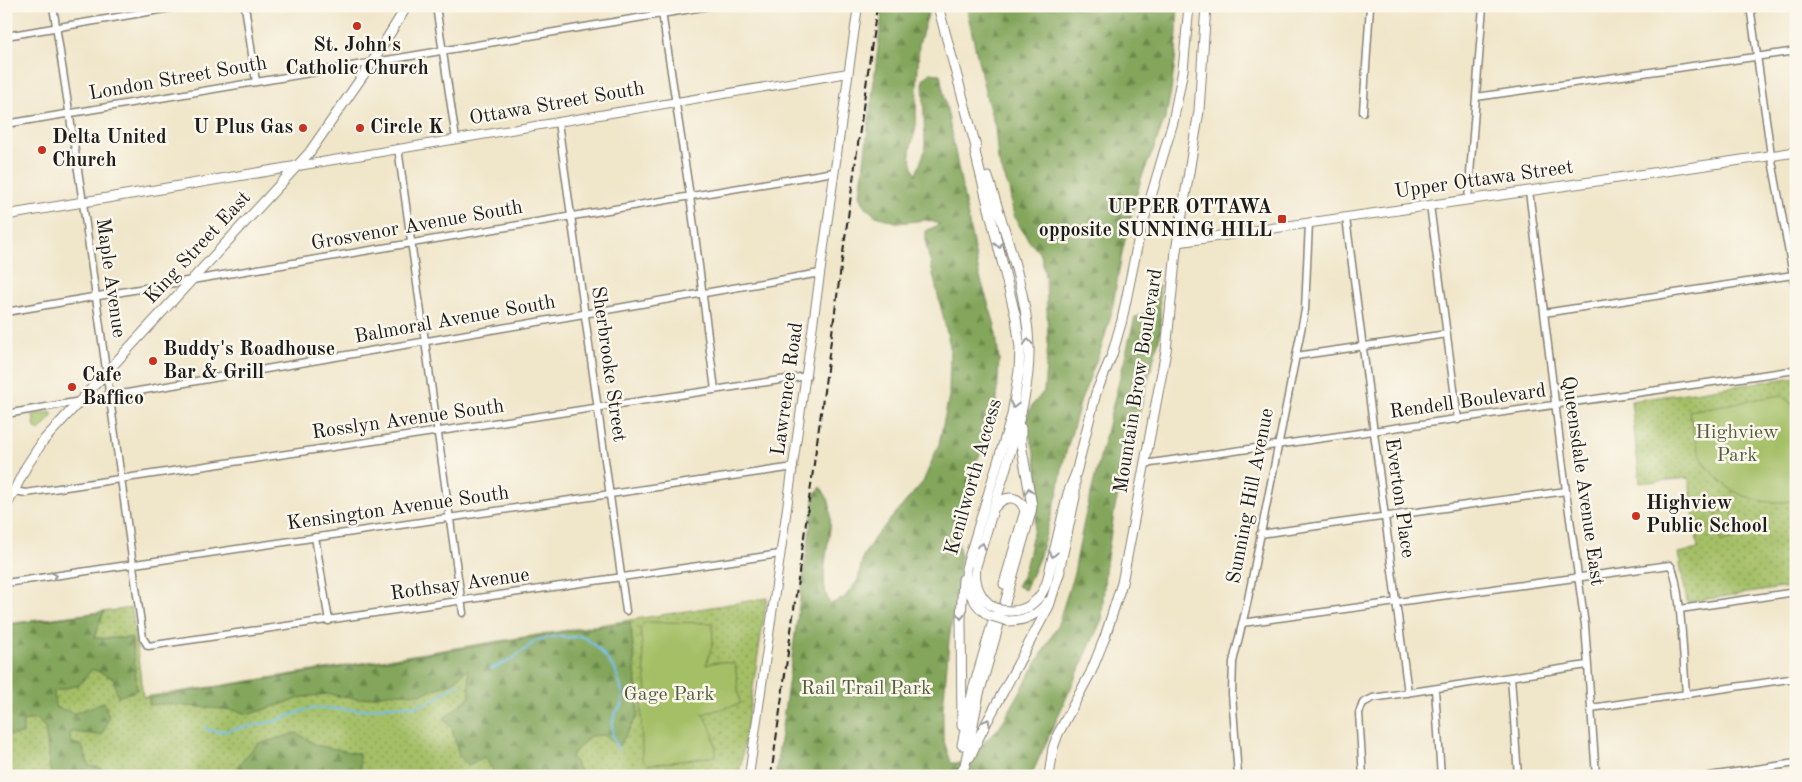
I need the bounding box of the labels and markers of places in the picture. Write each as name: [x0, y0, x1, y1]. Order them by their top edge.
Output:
marker: St. John's Catholic Church: [351, 20, 363, 32]
place label: St. John's Catholic Church: [285, 36, 429, 79]
place label: U Plus Gas: [193, 118, 293, 138]
place label: Circle K: [370, 118, 444, 138]
marker: U Plus Gas: [297, 122, 309, 134]
marker: Circle K: [354, 122, 366, 134]
place label: Delta United Church: [52, 128, 167, 171]
marker: Delta United Church: [36, 144, 48, 156]
place label: UPPER OTTAWA opposite SUNNING HILL: [1039, 198, 1272, 241]
marker: UPPER OTTAWA opposite SUNNING HILL: [1276, 213, 1288, 225]
place label: Buddy's Roadhouse Bar & Grill: [163, 340, 335, 383]
marker: Buddy's Roadhouse Bar & Grill: [147, 355, 159, 367]
place label: Cafe Baffico: [82, 366, 144, 409]
marker: Cafe Baffico: [66, 381, 78, 393]
place label: Highview Public School: [1646, 494, 1768, 537]
marker: Highview Public School: [1630, 510, 1642, 522]

